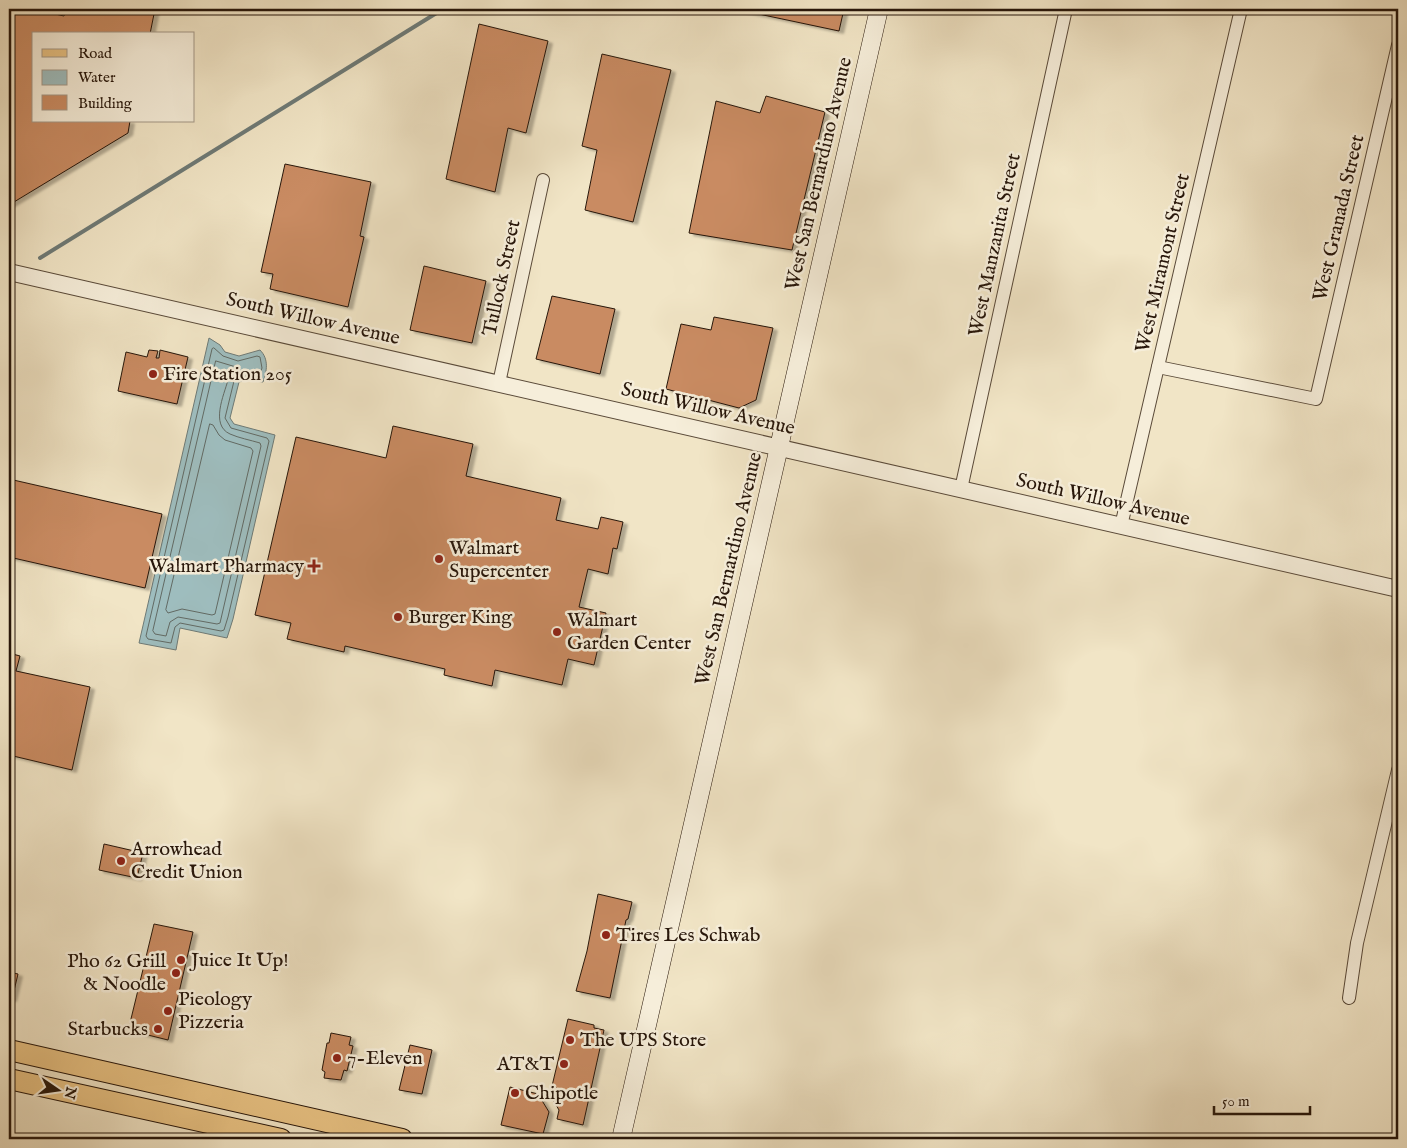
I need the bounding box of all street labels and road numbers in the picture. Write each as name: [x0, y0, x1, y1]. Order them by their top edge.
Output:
street label: West San Bernardino Avenue: [780, 55, 858, 293]
street label: West Granada Street: [1308, 132, 1370, 304]
street label: West Manzanita Street: [963, 151, 1027, 339]
street label: West Miramont Street: [1130, 171, 1196, 355]
street label: Tullock Street: [477, 217, 527, 338]
street label: South Willow Avenue: [224, 287, 402, 351]
street label: South Willow Avenue: [619, 377, 797, 441]
street label: West San Bernardino Avenue: [690, 450, 768, 688]
street label: South Willow Avenue: [1014, 468, 1192, 532]

